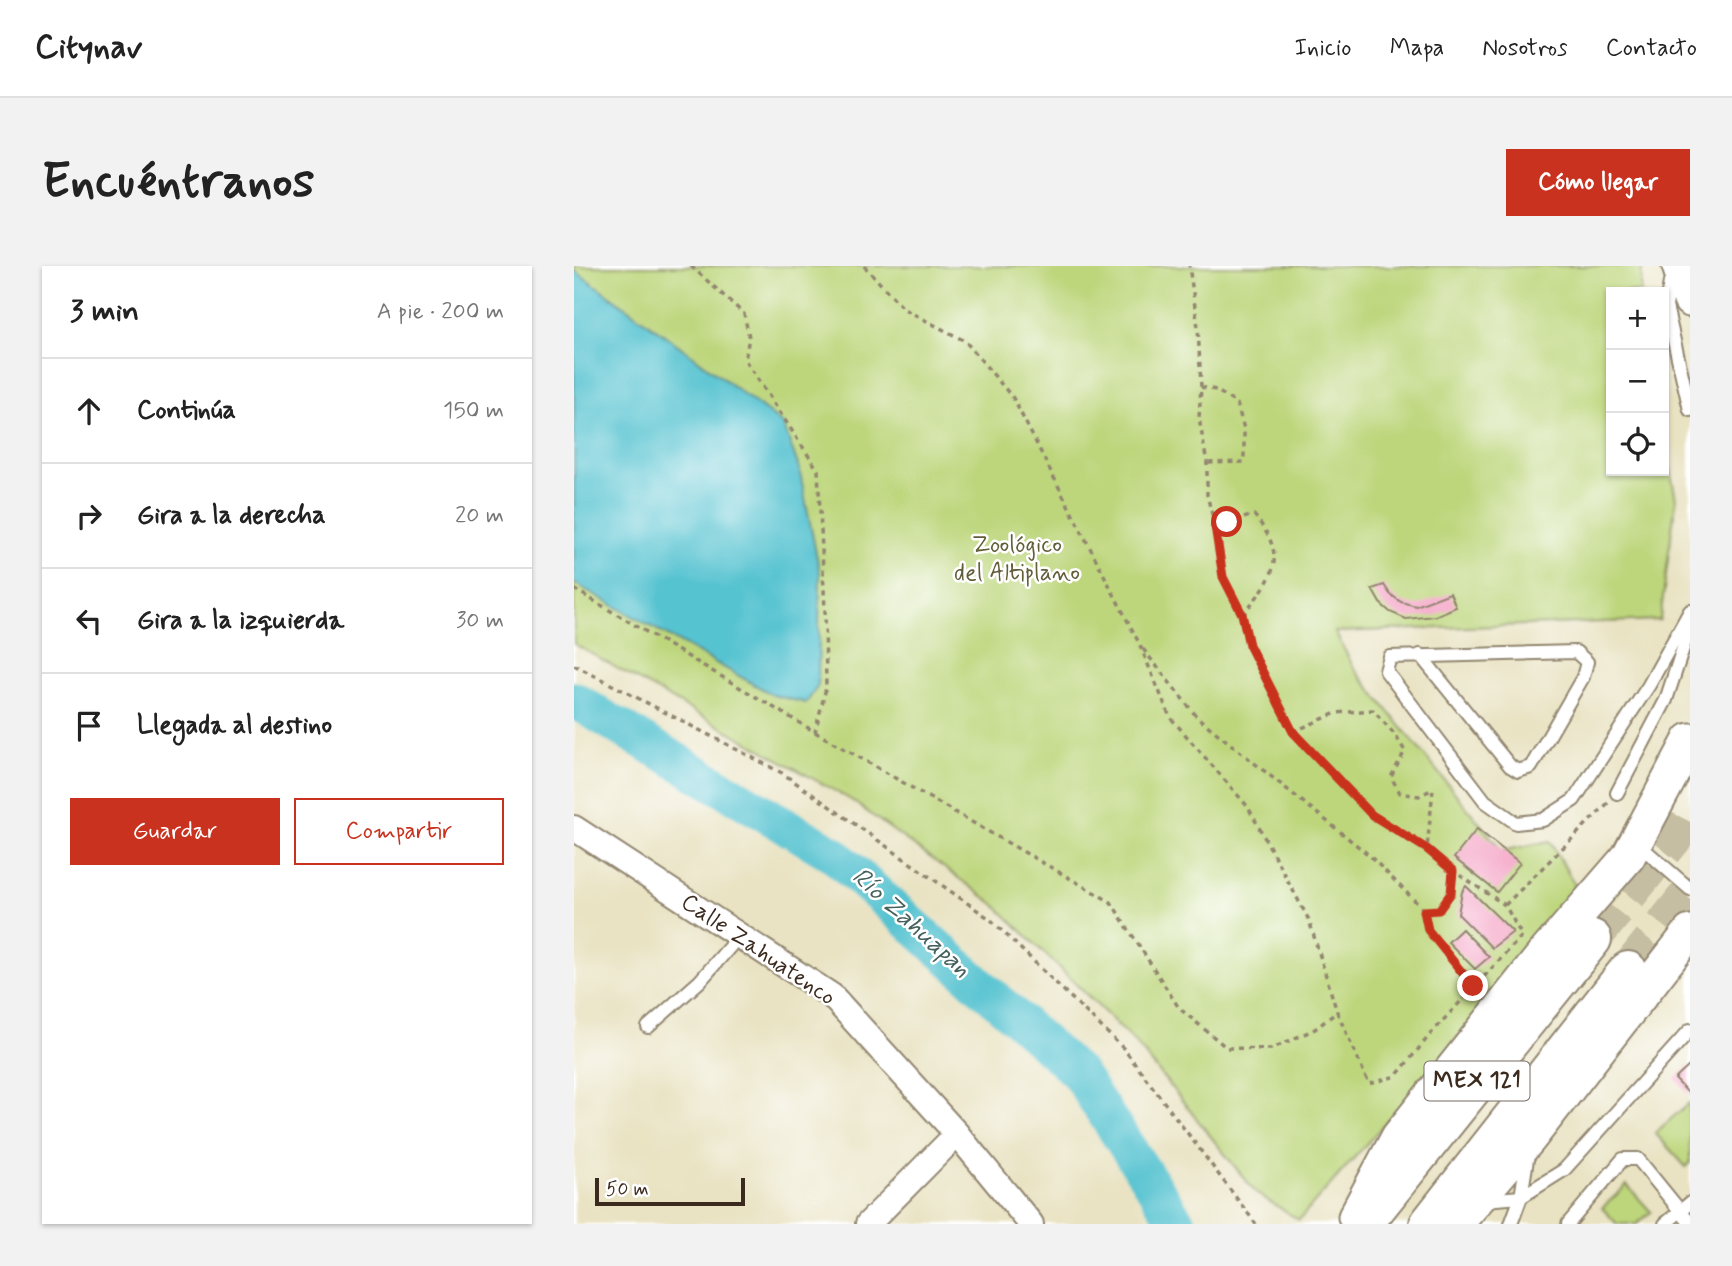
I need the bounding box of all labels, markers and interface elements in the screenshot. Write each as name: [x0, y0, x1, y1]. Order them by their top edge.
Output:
text: Citynav: [35, 26, 142, 70]
text: Inicio: [1294, 33, 1352, 64]
text: Mapa: [1390, 33, 1444, 64]
text: Nosotros: [1482, 33, 1568, 64]
text: Contacto: [1606, 33, 1697, 64]
button: Cómo llegar: [1506, 149, 1690, 216]
text: Encuéntranos: [42, 150, 314, 215]
map controls: [1606, 287, 1669, 476]
button: +: [1606, 287, 1669, 350]
text: 3 min: [70, 292, 139, 331]
text: A pie · 200 m: [377, 297, 504, 327]
button: −: [1606, 350, 1669, 413]
icon: ahead: [70, 392, 108, 430]
text: Continúa: [137, 394, 236, 428]
text: 150 m: [443, 396, 504, 426]
button: locate: [1606, 413, 1669, 476]
icon: right: [70, 497, 108, 535]
text: Gira a la derecha: [137, 499, 326, 533]
text: 20 m: [455, 501, 504, 531]
route start: [1211, 506, 1242, 537]
park label: Zoológico del Altiplano: [954, 530, 1080, 589]
icon: left: [70, 602, 108, 640]
text: Gira a la izquierda: [137, 604, 344, 638]
text: 30 m: [456, 606, 504, 636]
icon: arrive: [70, 707, 108, 745]
text: Llegada al destino: [137, 709, 332, 743]
button: Guardar: [70, 798, 280, 865]
button: Compartir: [294, 798, 504, 865]
water label: Río Zahuapan: [844, 860, 978, 986]
street label: Calle Zahuatenco: [675, 887, 841, 1013]
route end: [1457, 970, 1488, 1001]
road number: MEX 121: [1424, 1062, 1530, 1100]
scale bar: [595, 1175, 746, 1207]
text: 50 m: [606, 1177, 649, 1202]

